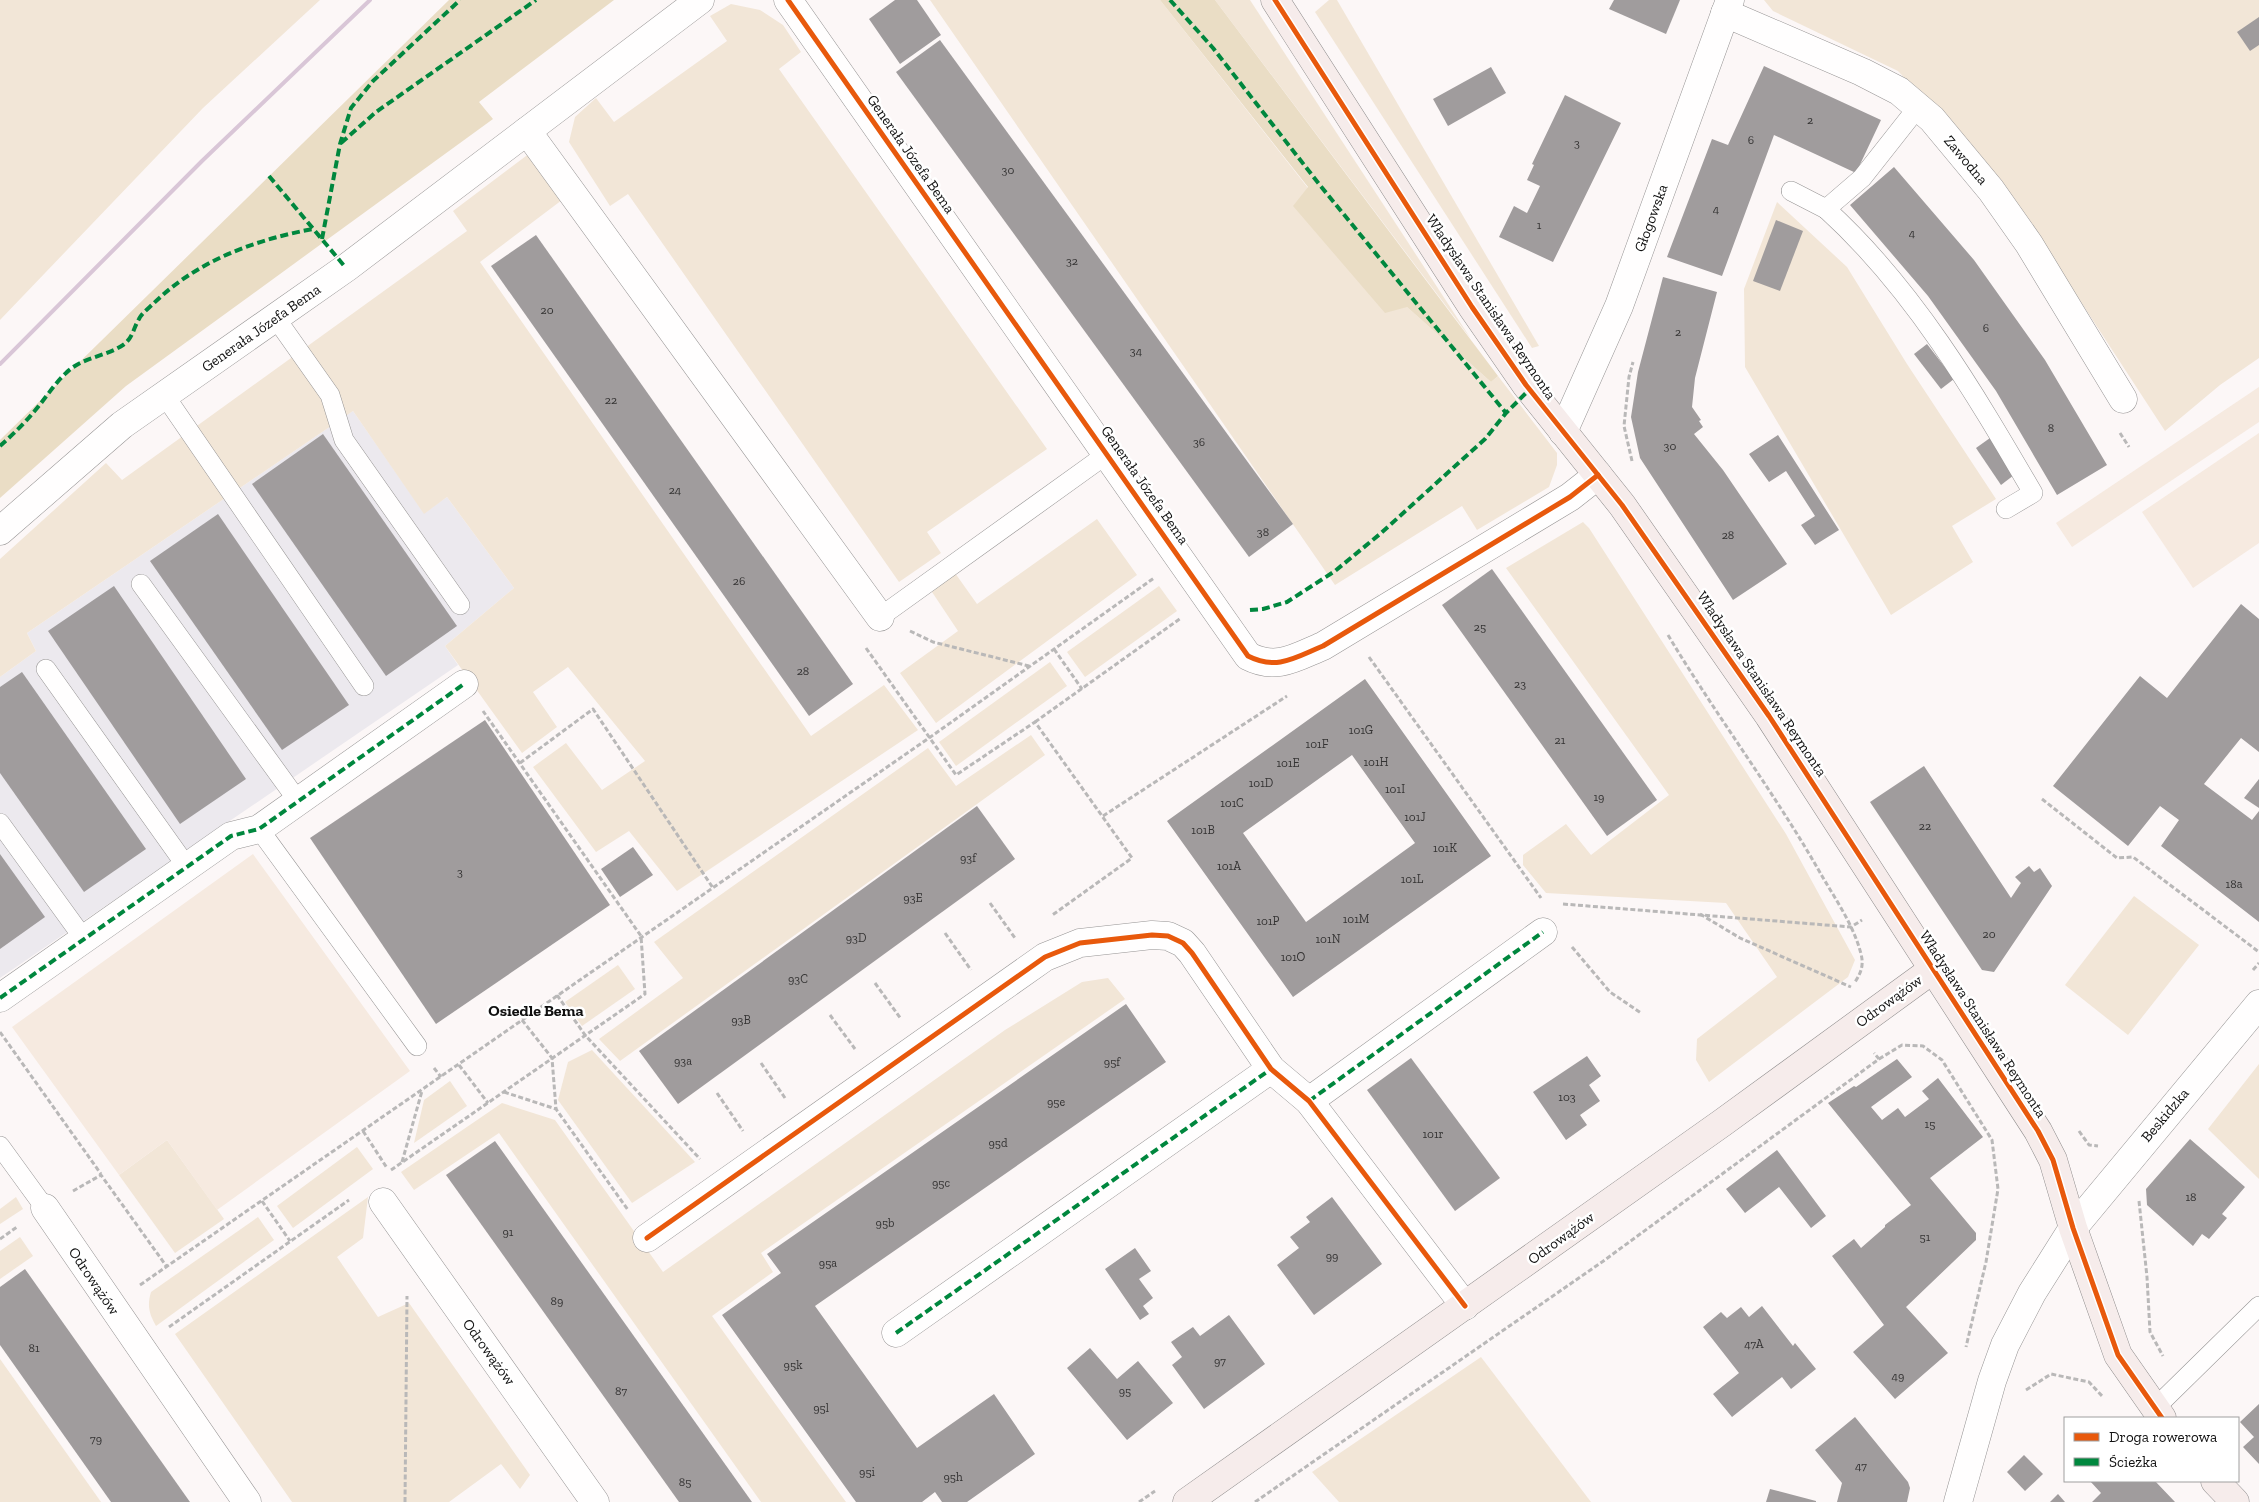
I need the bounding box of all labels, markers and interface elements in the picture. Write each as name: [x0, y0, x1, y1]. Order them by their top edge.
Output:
street label: Generała Józefa Bema: [863, 91, 959, 217]
house number: 2: [1807, 113, 1813, 127]
street label: Zawodna: [1940, 132, 1992, 188]
house number: 6: [1748, 133, 1754, 147]
house number: 3: [1574, 136, 1580, 150]
house number: 30: [1002, 163, 1014, 177]
street label: Głogowska: [1630, 182, 1672, 254]
house number: 4: [1713, 202, 1720, 216]
street label: Władysława Stanisława Reymonta: [1422, 211, 1560, 403]
house number: 1: [1537, 218, 1542, 232]
house number: 4: [1909, 226, 1916, 240]
house number: 32: [1066, 254, 1078, 268]
street label: Generała Józefa Bema: [198, 280, 324, 376]
house number: 20: [540, 303, 554, 317]
house number: 6: [1983, 321, 1989, 335]
house number: 2: [1675, 325, 1681, 339]
house number: 34: [1130, 344, 1143, 358]
house number: 22: [605, 393, 617, 407]
house number: 8: [2048, 421, 2054, 435]
street label: Generała Józefa Bema: [1097, 422, 1193, 548]
house number: 36: [1193, 435, 1205, 449]
house number: 30: [1664, 439, 1676, 453]
house number: 24: [669, 483, 682, 497]
house number: 38: [1257, 525, 1269, 539]
house number: 28: [1722, 528, 1734, 542]
house number: 26: [733, 574, 745, 588]
street label: Władysława Stanisława Reymonta: [1693, 588, 1831, 780]
house number: 25: [1474, 620, 1486, 634]
house number: 28: [797, 664, 809, 678]
house number: 23: [1514, 677, 1526, 691]
house number: 101G: [1349, 723, 1373, 737]
house number: 21: [1555, 733, 1566, 747]
house number: 101F: [1306, 737, 1329, 751]
house number: 101H: [1363, 755, 1389, 769]
house number: 101E: [1276, 756, 1300, 770]
house number: 101D: [1249, 776, 1273, 790]
house number: 101I: [1385, 782, 1405, 796]
house number: 19: [1594, 790, 1605, 804]
house number: 101C: [1220, 796, 1244, 810]
house number: 101J: [1404, 810, 1426, 824]
house number: 22: [1919, 819, 1931, 833]
house number: 101B: [1191, 823, 1215, 837]
house number: 101K: [1433, 841, 1457, 855]
house number: 93f: [960, 851, 977, 865]
house number: 101A: [1217, 859, 1241, 873]
house number: 3: [457, 865, 463, 879]
house number: 101L: [1401, 872, 1424, 886]
house number: 18a: [2226, 877, 2243, 891]
house number: 93E: [903, 891, 923, 905]
house number: 101M: [1343, 912, 1370, 926]
house number: 101P: [1256, 914, 1280, 928]
street label: Władysława Stanisława Reymonta: [1916, 927, 2050, 1121]
house number: 20: [1982, 927, 1996, 941]
house number: 93D: [846, 931, 866, 945]
house number: 101N: [1315, 932, 1341, 946]
house number: 101O: [1281, 950, 1306, 964]
street label: Odrowążów: [1852, 971, 1926, 1031]
house number: 93C: [788, 972, 808, 986]
district label: Osiedle Bema: [488, 1001, 584, 1020]
house number: 93B: [731, 1013, 751, 1027]
house number: 93a: [674, 1054, 692, 1068]
house number: 95f: [1104, 1055, 1121, 1069]
street label: Beskidzka: [2137, 1084, 2193, 1146]
house number: 103: [1558, 1090, 1576, 1104]
house number: 95e: [1047, 1095, 1065, 1109]
house number: 15: [1925, 1117, 1935, 1131]
house number: 101r: [1422, 1127, 1444, 1141]
house number: 95d: [988, 1136, 1008, 1150]
house number: 95c: [932, 1176, 950, 1190]
house number: 18: [2185, 1190, 2197, 1204]
street label: Odrowążów: [1524, 1208, 1598, 1268]
house number: 95b: [876, 1216, 894, 1230]
house number: 91: [503, 1225, 514, 1239]
house number: 51: [1920, 1230, 1931, 1244]
street label: Odrowążów: [65, 1244, 123, 1319]
house number: 99: [1326, 1249, 1338, 1263]
house number: 95a: [819, 1256, 837, 1270]
house number: 89: [551, 1294, 563, 1308]
street label: Odrowążów: [459, 1315, 519, 1389]
house number: 47A: [1744, 1337, 1764, 1351]
house number: 81: [28, 1341, 40, 1355]
house number: 97: [1214, 1354, 1226, 1368]
house number: 95k: [784, 1358, 803, 1372]
house number: 49: [1892, 1369, 1904, 1383]
house number: 87: [615, 1384, 627, 1398]
house number: 95: [1119, 1384, 1131, 1398]
house number: 95l: [813, 1401, 829, 1415]
legend: [2064, 1417, 2239, 1482]
text: Droga rowerowa: [2109, 1428, 2217, 1446]
house number: 79: [90, 1432, 102, 1446]
text: Ścieżka: [2109, 1453, 2157, 1471]
house number: 47: [1855, 1459, 1867, 1473]
house number: 95i: [859, 1465, 876, 1479]
house number: 95h: [943, 1470, 963, 1484]
house number: 85: [679, 1475, 691, 1489]

